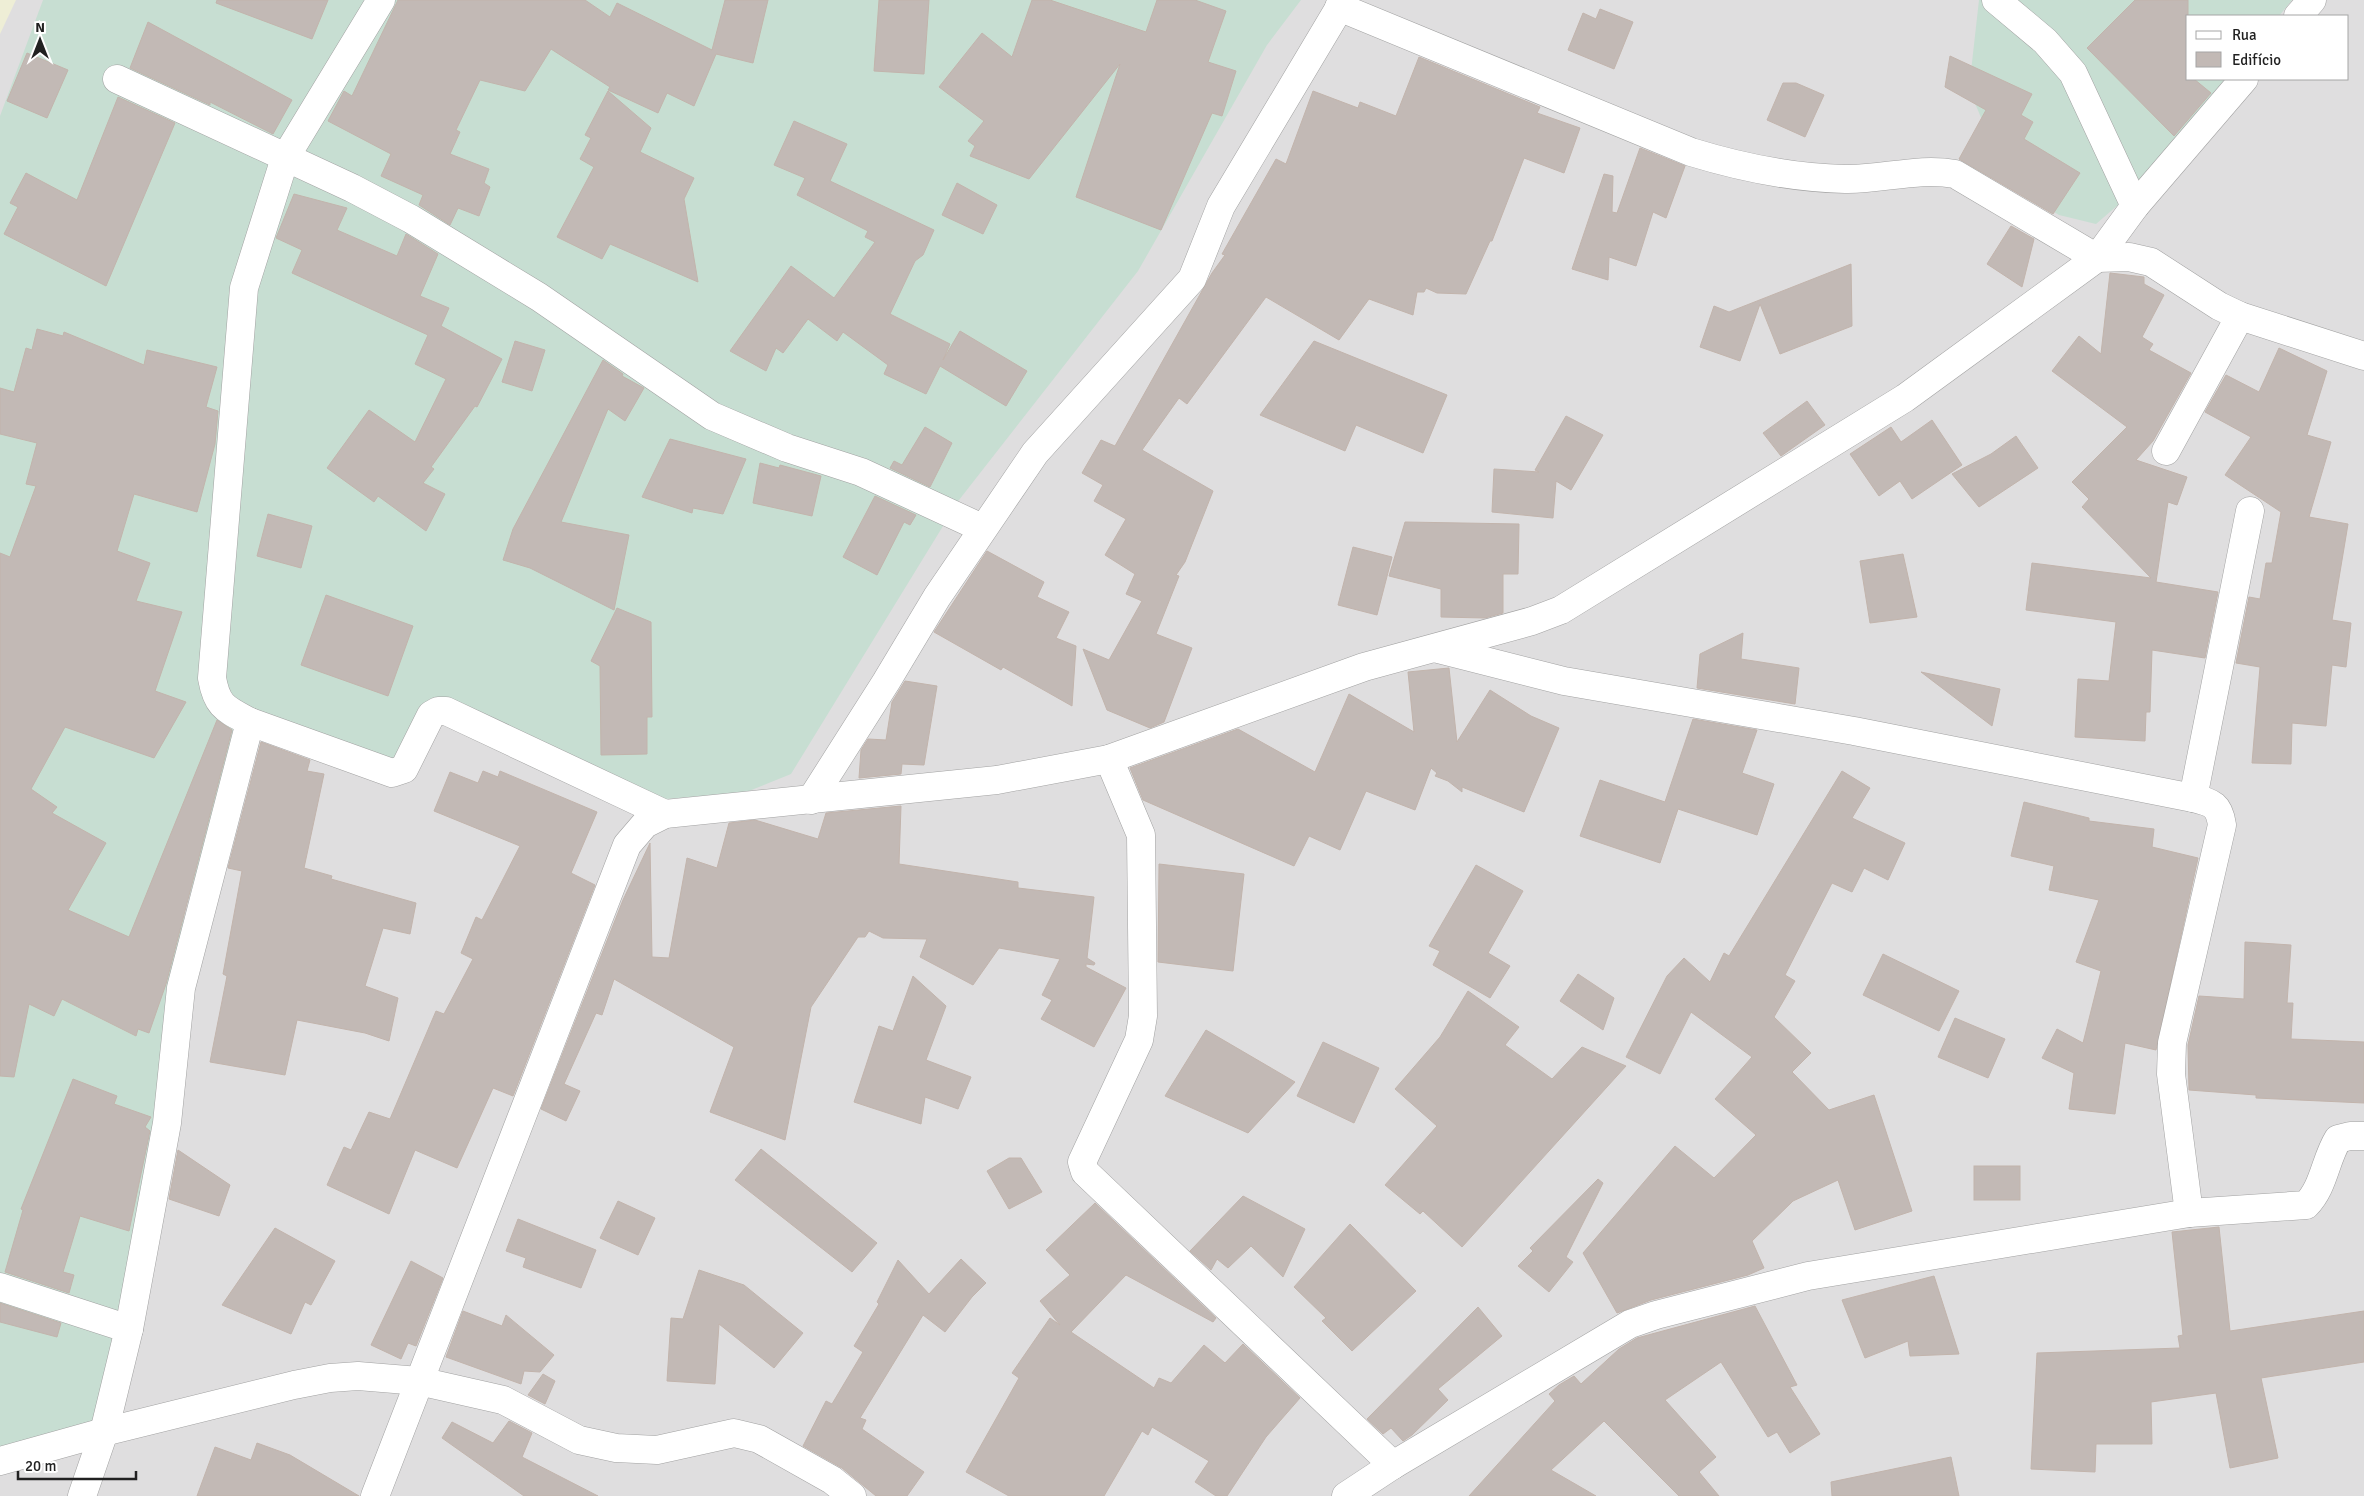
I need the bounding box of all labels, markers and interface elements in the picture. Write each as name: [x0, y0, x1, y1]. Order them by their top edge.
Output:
north arrow: [15, 15, 65, 65]
legend: [2186, 15, 2349, 80]
text: N: [35, 19, 45, 36]
text: Rua: [2232, 26, 2257, 44]
text: Edifício: [2232, 51, 2281, 69]
scale bar: [18, 1448, 135, 1480]
text: 20 m: [25, 1457, 56, 1475]

